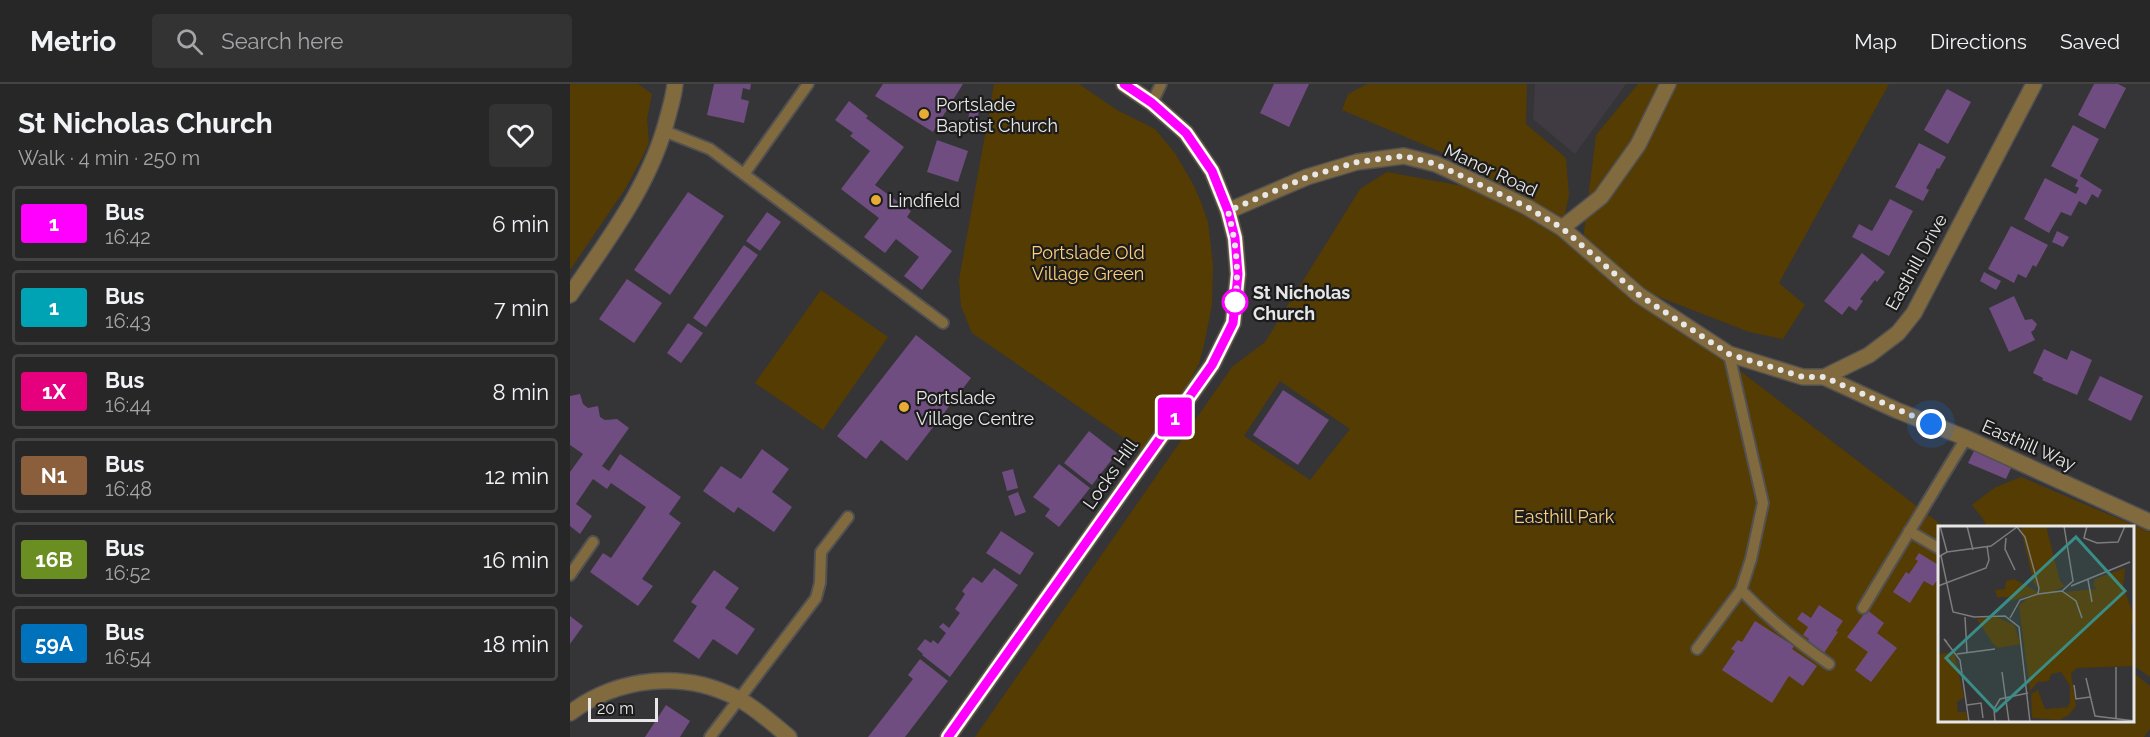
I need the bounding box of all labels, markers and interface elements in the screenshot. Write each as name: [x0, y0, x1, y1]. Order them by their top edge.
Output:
search box: [152, 14, 572, 68]
text: Metrio: [30, 25, 116, 58]
icon: search: [173, 25, 206, 58]
text: Search here: [221, 28, 343, 54]
text: Map: [1854, 29, 1897, 54]
text: Directions: [1930, 29, 2027, 54]
text: Saved: [2060, 29, 2120, 54]
place label: Portslade Baptist Church: [936, 94, 1058, 136]
button: heart: [489, 104, 552, 167]
text: St Nicholas Church: [18, 107, 273, 140]
marker: Portslade Baptist Church: [917, 107, 931, 121]
street label: Manor Road: [1441, 139, 1541, 201]
text: Walk · 4 min · 250 m: [18, 146, 200, 170]
place label: Lindfield: [888, 190, 960, 211]
marker: Lindfield: [869, 193, 883, 207]
text: Bus: [105, 199, 144, 225]
street label: Easthill Drive: [1881, 210, 1951, 314]
text: 1: [49, 211, 59, 236]
text: 6 min: [492, 211, 549, 237]
text: 16:42: [105, 225, 151, 249]
park label: Portslade Old Village Green: [1031, 242, 1145, 284]
place label: St Nicholas Church: [1253, 282, 1350, 324]
text: Bus: [105, 283, 144, 309]
marker: St Nicholas Church: [1222, 289, 1248, 315]
text: 1: [49, 295, 59, 320]
text: 7 min: [494, 295, 549, 321]
text: 16:43: [105, 309, 151, 333]
text: Bus: [105, 367, 144, 393]
text: 1X: [42, 379, 66, 404]
text: 8 min: [493, 379, 549, 405]
place label: Portslade Village Centre: [916, 387, 1034, 429]
text: 16:44: [105, 393, 151, 417]
line badge: 1: [1156, 398, 1194, 436]
marker: Portslade Village Centre: [897, 400, 911, 414]
text: 1: [1170, 405, 1180, 430]
your location: [1916, 409, 1946, 439]
street label: Easthill Way: [1979, 415, 2079, 475]
street label: Locks Hill: [1078, 435, 1142, 513]
text: Bus: [105, 451, 144, 477]
text: N1: [41, 463, 67, 488]
text: 12 min: [485, 463, 549, 489]
text: 16:48: [105, 477, 152, 501]
park label: Easthill Park: [1514, 506, 1615, 527]
inset map: [1938, 526, 2135, 722]
text: Bus: [105, 535, 144, 561]
text: 16B: [35, 547, 73, 572]
text: 16 min: [483, 547, 549, 573]
text: 16:52: [105, 561, 151, 585]
text: Bus: [105, 619, 144, 645]
text: 59A: [35, 631, 73, 656]
text: 18 min: [483, 631, 549, 657]
text: 16:54: [105, 645, 151, 669]
scale bar: [588, 695, 658, 722]
text: 20 m: [597, 699, 634, 718]

